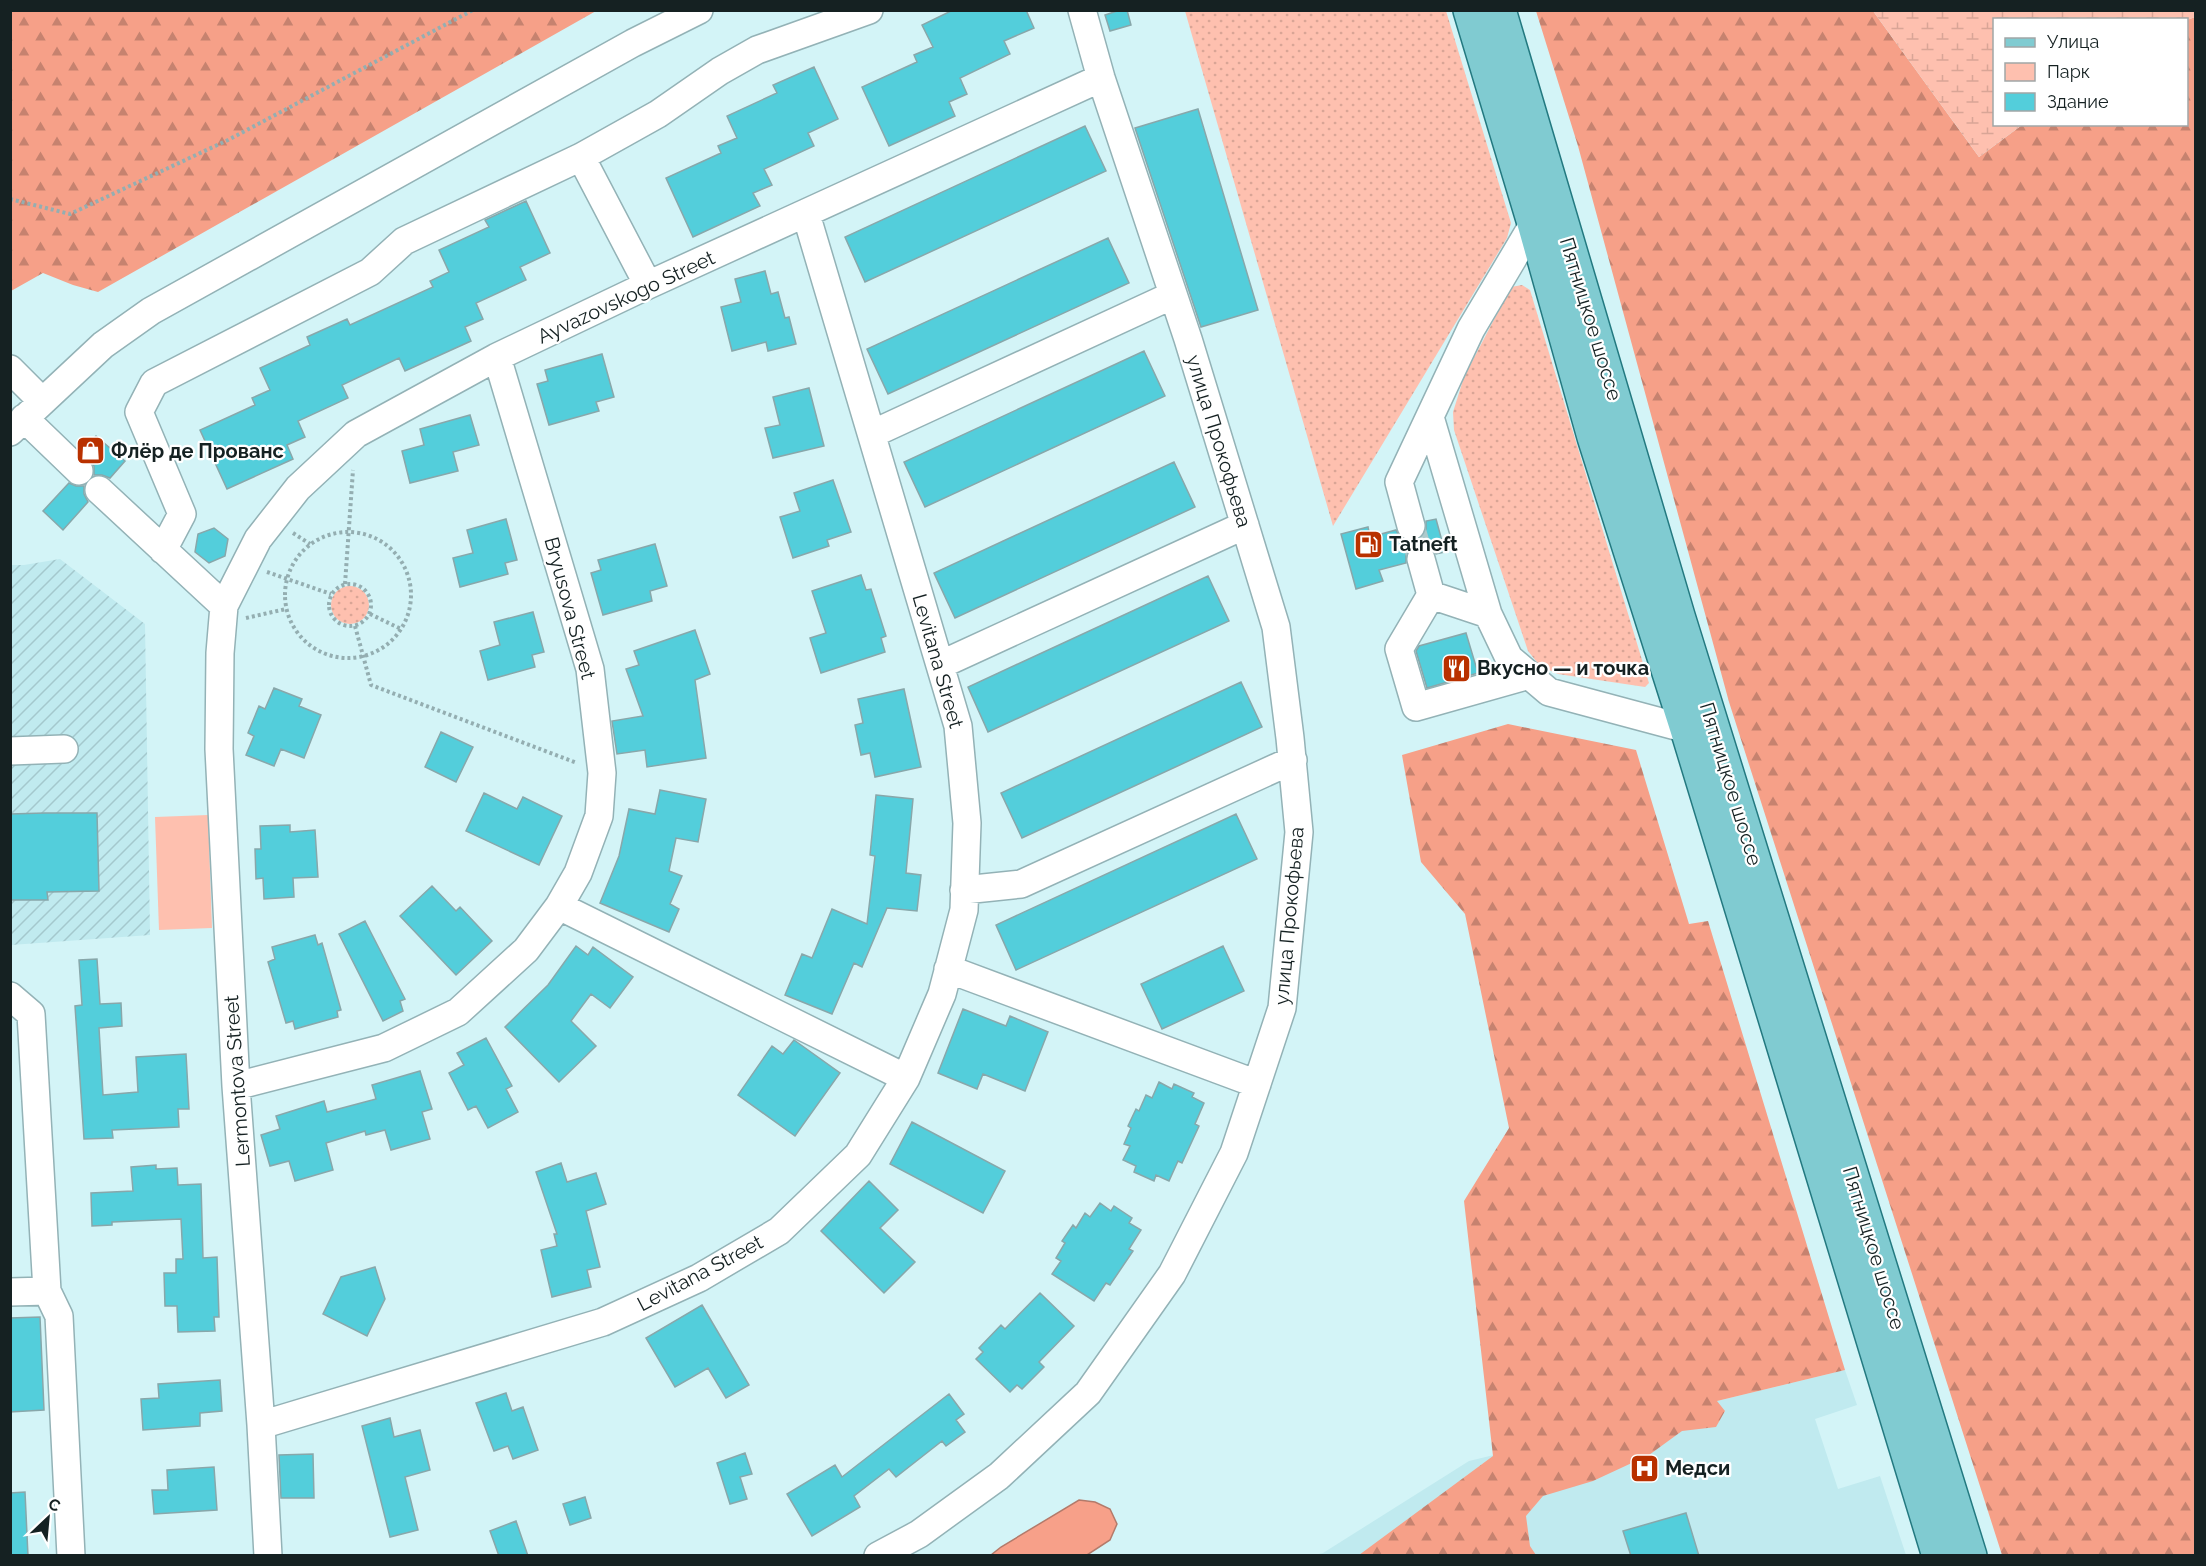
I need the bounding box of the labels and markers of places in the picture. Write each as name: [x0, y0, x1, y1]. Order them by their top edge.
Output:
shop icon: Флёр де Прованс: [74, 435, 106, 467]
place label: Флёр де Прованс: [111, 439, 284, 463]
fuel station icon: Tatneft: [1352, 528, 1384, 560]
place label: Tatneft: [1389, 532, 1458, 556]
restaurant icon: Вкусно — и точка: [1440, 652, 1472, 684]
place label: Вкусно — и точка: [1477, 656, 1649, 680]
hospital icon: Медси: [1628, 1452, 1660, 1484]
place label: Медси: [1665, 1456, 1730, 1480]

